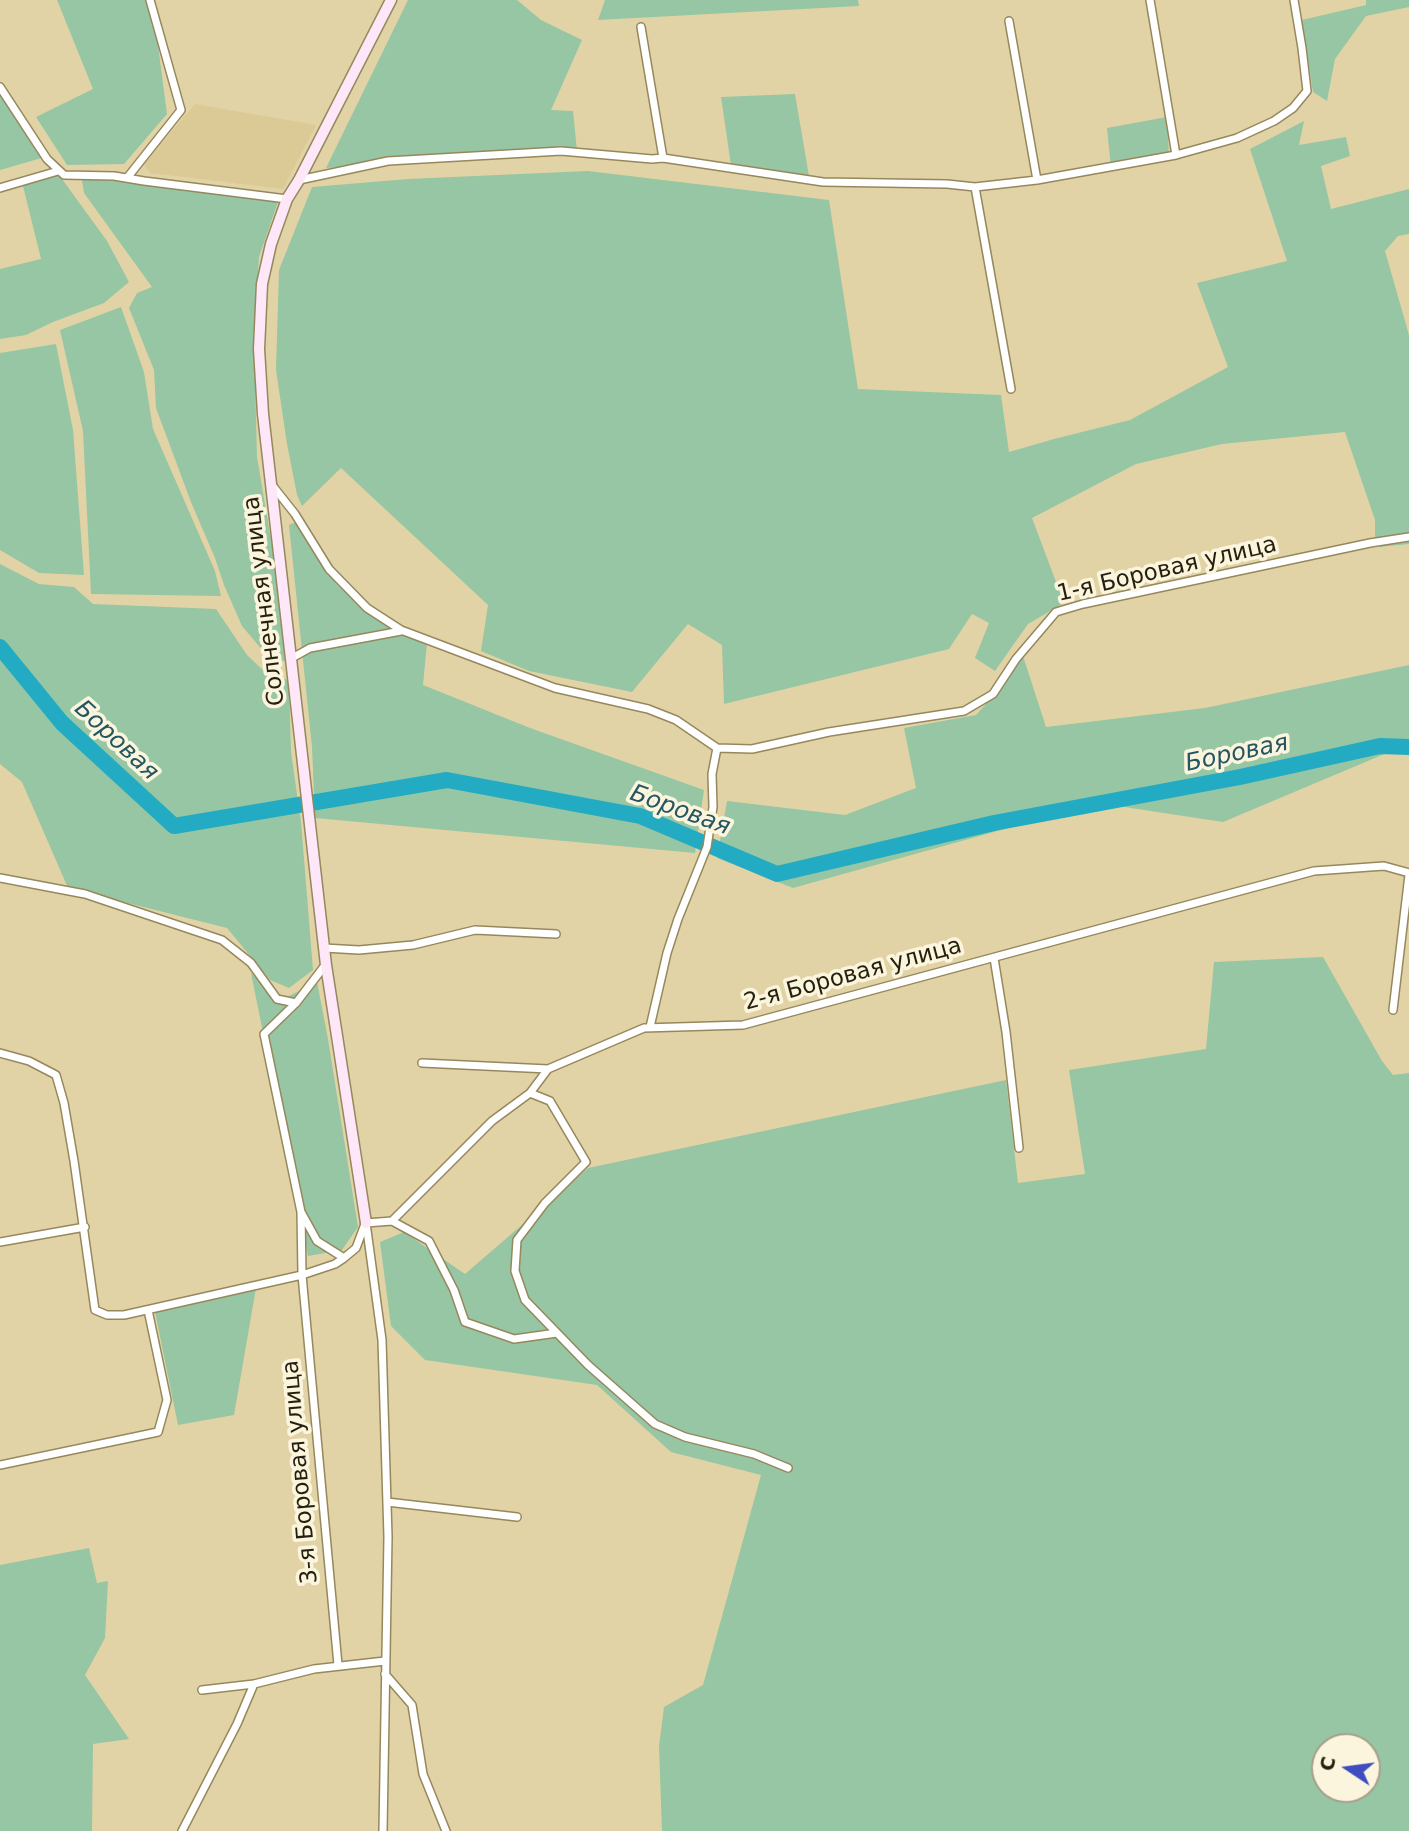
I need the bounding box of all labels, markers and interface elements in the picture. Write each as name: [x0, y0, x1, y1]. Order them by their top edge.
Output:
street label: Солнечная улица: [238, 495, 292, 707]
street label: 1-я Боровая улица: [1055, 531, 1279, 609]
water label: Боровая: [68, 695, 164, 787]
water label: Боровая: [1183, 729, 1291, 779]
water label: Боровая: [626, 780, 734, 842]
street label: 2-я Боровая улица: [741, 933, 965, 1017]
street label: 3-я Боровая улица: [277, 1359, 325, 1585]
north arrow: [1311, 1733, 1381, 1803]
text: С: [1315, 1754, 1340, 1773]

